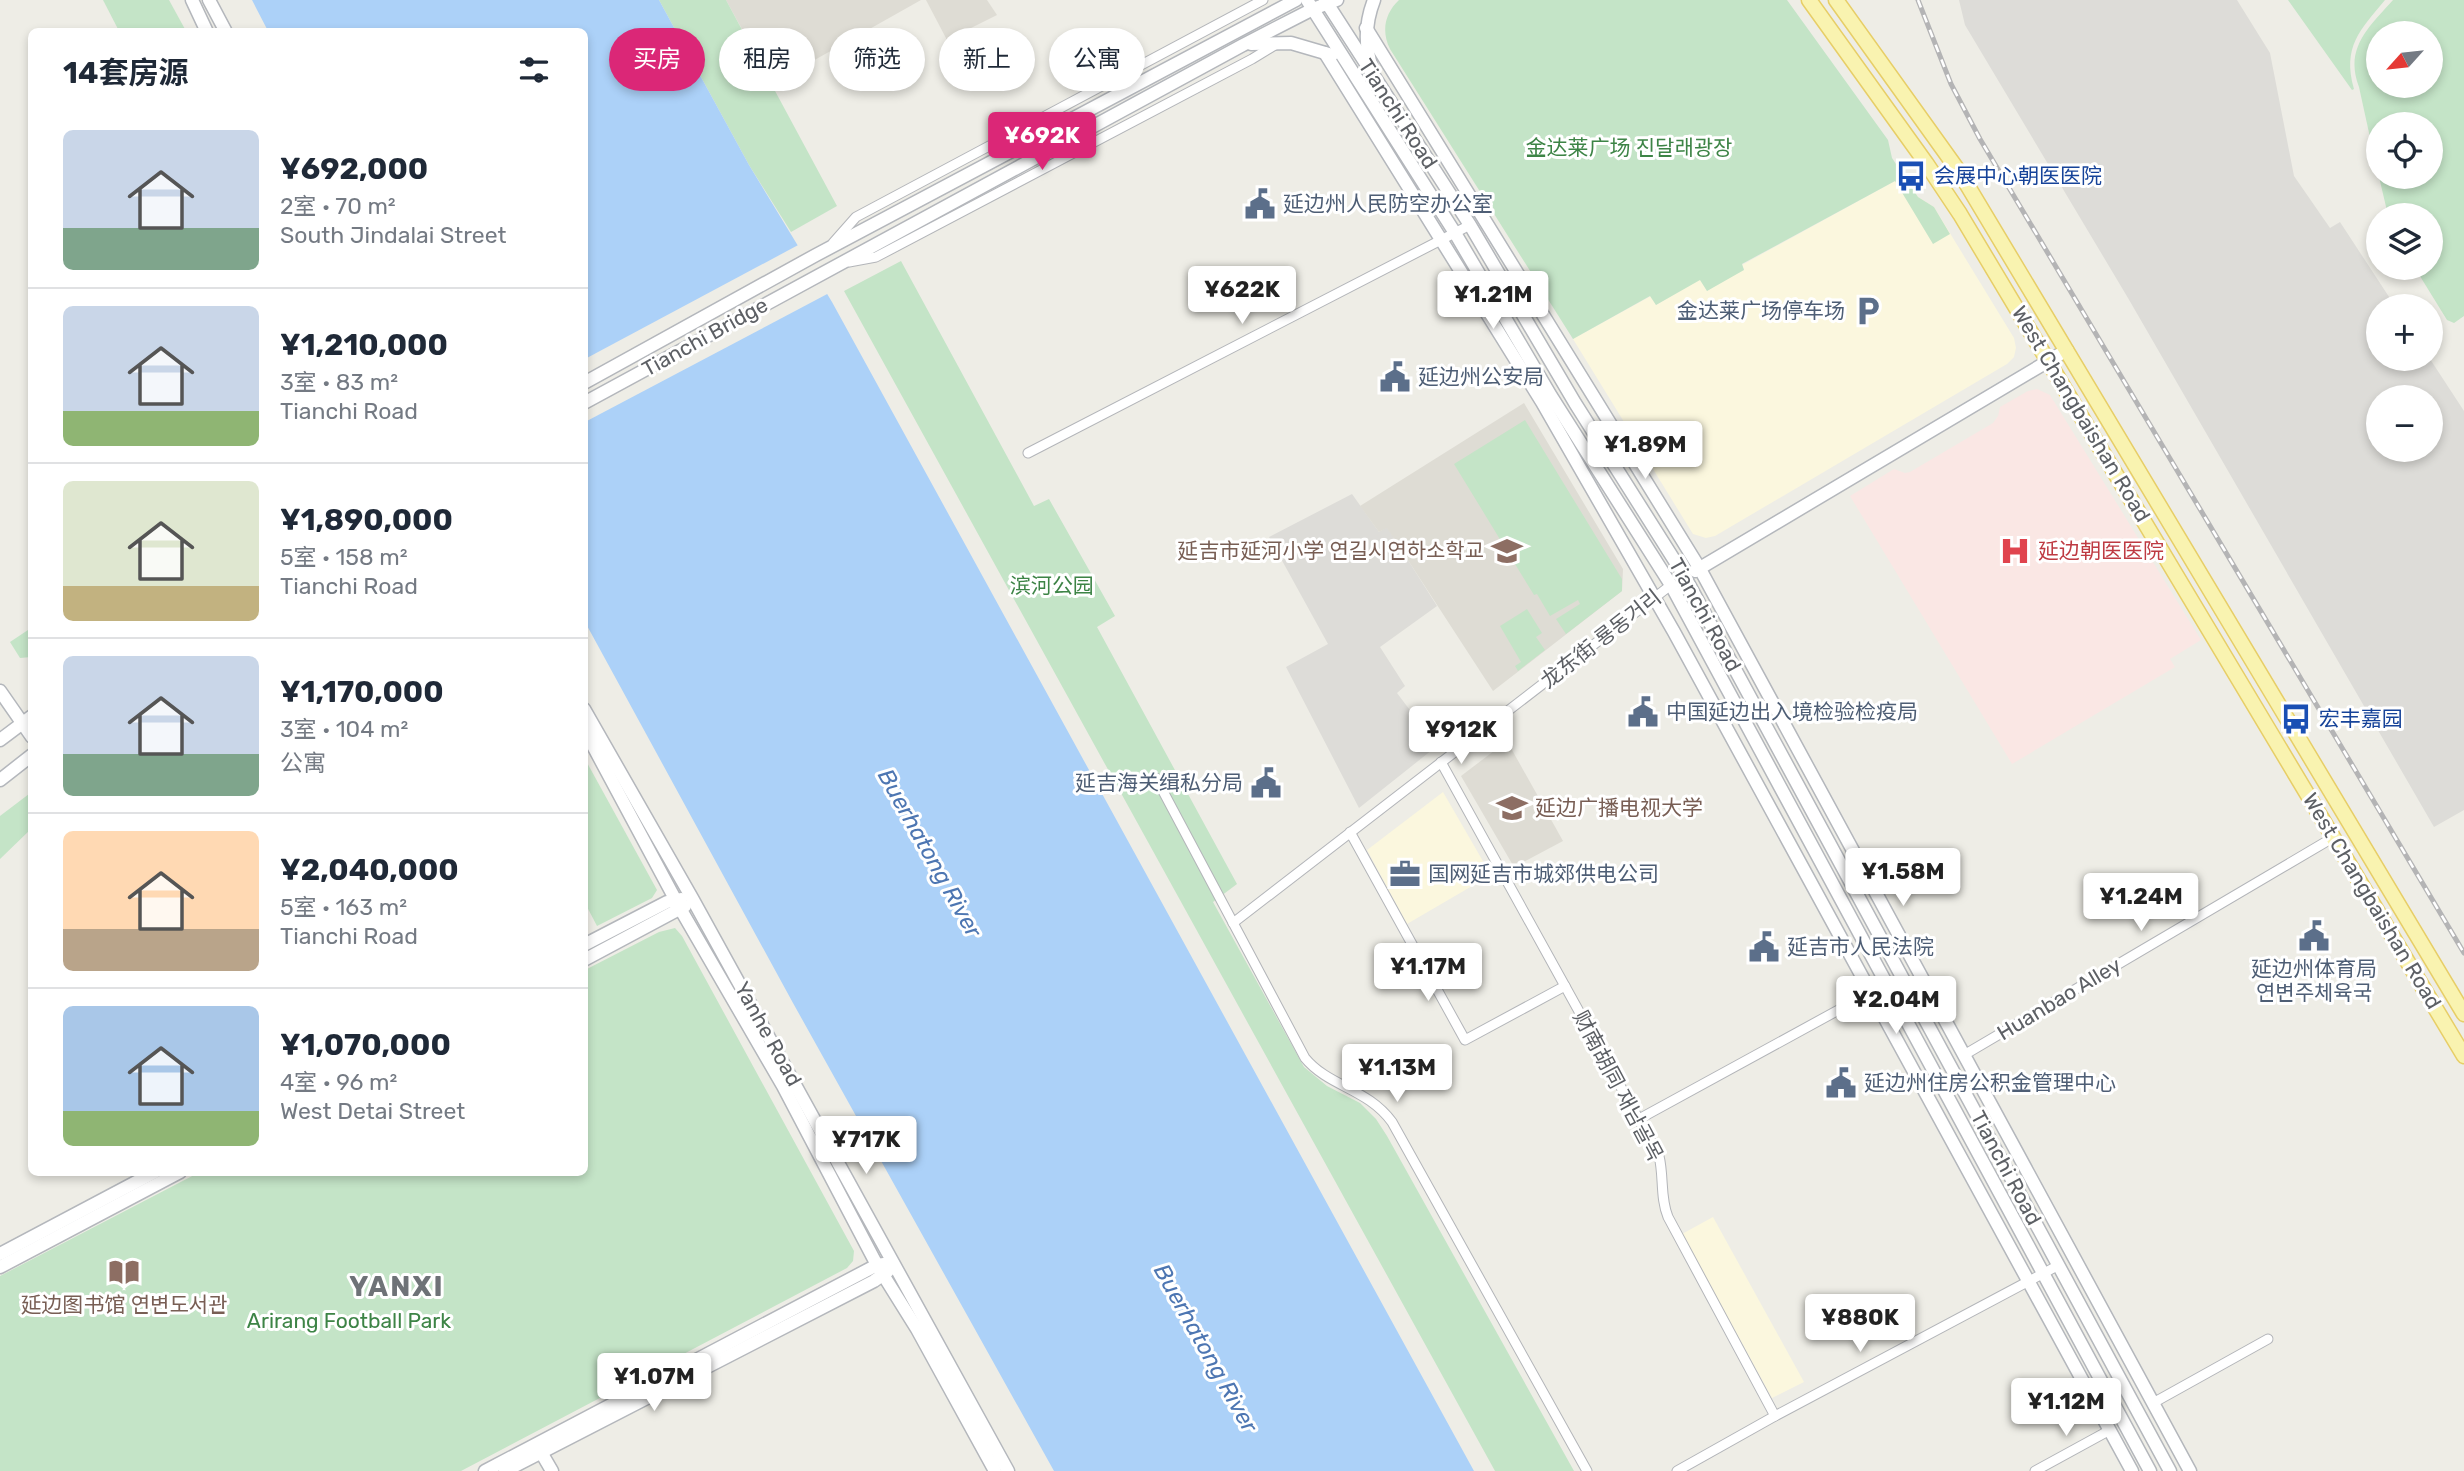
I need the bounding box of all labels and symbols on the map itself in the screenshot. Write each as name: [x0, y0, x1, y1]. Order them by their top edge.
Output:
north arrow: [2366, 21, 2443, 98]
street label: Tianchi Road: [1354, 54, 1443, 173]
pin: ¥692K: [993, 113, 1091, 172]
park label: 金达莱广场 진달래광장: [1526, 135, 1732, 160]
bus stop icon: 会展中心朝医医院: [1894, 159, 1928, 193]
place label: 会展中心朝医医院: [1934, 163, 2102, 188]
public building icon: 延边州人民防空办公室: [1243, 187, 1277, 221]
place label: 延边州人民防空办公室: [1283, 191, 1493, 216]
pin: ¥622K: [1193, 266, 1291, 326]
pin: ¥1.21M: [1436, 272, 1550, 331]
street label: Tianchi Bridge: [637, 292, 772, 381]
parking icon: 金达莱广场停车场: [1851, 294, 1885, 328]
place label: 金达莱广场停车场: [1677, 298, 1845, 323]
street label: West Changbaishan Road: [2007, 301, 2156, 526]
public building icon: 延边州公安局: [1378, 360, 1412, 394]
place label: 延边州公安局: [1418, 364, 1544, 389]
pin: ¥1.89M: [1588, 421, 1702, 481]
school or university icon: 延吉市延河小学 연길시연하소학교: [1490, 534, 1524, 568]
hospital icon: 延边朝医医院: [1998, 534, 2032, 568]
place label: 延吉市延河小学 연길시연하소학교: [1177, 538, 1484, 563]
place label: 延边朝医医院: [2038, 538, 2164, 563]
street label: Tianchi Road: [1664, 554, 1747, 676]
park label: 滨河公园: [1010, 573, 1094, 598]
street label: 龙东街 룡동거리: [1536, 584, 1666, 693]
public building icon: 中国延边出入境检验检疫局: [1626, 695, 1660, 729]
place label: 中国延边出入境检验检疫局: [1666, 699, 1918, 724]
bus stop icon: 宏丰嘉园: [2279, 702, 2313, 736]
pin: ¥912K: [1412, 706, 1510, 766]
place label: 宏丰嘉园: [2319, 706, 2403, 731]
water label: Buerhatong River: [872, 764, 988, 943]
public building icon: 延吉海关缉私分局: [1249, 766, 1283, 800]
place label: 延吉海关缉私分局: [1075, 770, 1243, 795]
street label: West Changbaishan Road: [2298, 788, 2447, 1013]
school or university icon: 延边广播电视大学: [1495, 791, 1529, 825]
place label: 延边广播电视大学: [1535, 795, 1703, 820]
pin: ¥1.58M: [1846, 848, 1960, 908]
office icon: 国网延吉市城郊供电公司: [1388, 857, 1422, 891]
place label: 国网延吉市城郊供电公司: [1428, 861, 1659, 886]
pin: ¥1.24M: [2084, 874, 2198, 933]
public building icon: 延边州体育局 연변주체육국: [2297, 919, 2331, 953]
public building icon: 延吉市人民法院: [1747, 930, 1781, 964]
place label: 延吉市人民法院: [1787, 934, 1934, 959]
pin: ¥1.17M: [1371, 944, 1485, 1003]
street label: Huanbao Alley: [1992, 952, 2125, 1045]
place label: 延边州体育局 연변주체육국: [2251, 956, 2377, 1005]
pin: ¥2.04M: [1839, 976, 1953, 1036]
street label: Yanhe Road: [730, 977, 807, 1090]
street label: 财南胡同 재남골목: [1568, 1006, 1669, 1165]
pin: ¥1.13M: [1340, 1044, 1454, 1104]
public building icon: 延边州住房公积金管理中心: [1824, 1066, 1858, 1100]
place label: 延边州住房公积金管理中心: [1864, 1070, 2116, 1095]
street label: Tianchi Road: [1966, 1106, 2047, 1229]
pin: ¥717K: [817, 1116, 915, 1176]
library icon: 延边图书馆 연변도서관: [107, 1255, 141, 1289]
water label: Buerhatong River: [1148, 1259, 1264, 1438]
district label: YANXI: [349, 1270, 445, 1303]
place label: 延边图书馆 연변도서관: [21, 1292, 227, 1317]
pin: ¥880K: [1811, 1294, 1909, 1354]
park label: Arirang Football Park: [247, 1308, 451, 1333]
pin: ¥1.07M: [597, 1354, 711, 1413]
pin: ¥1.12M: [2009, 1378, 2123, 1438]

